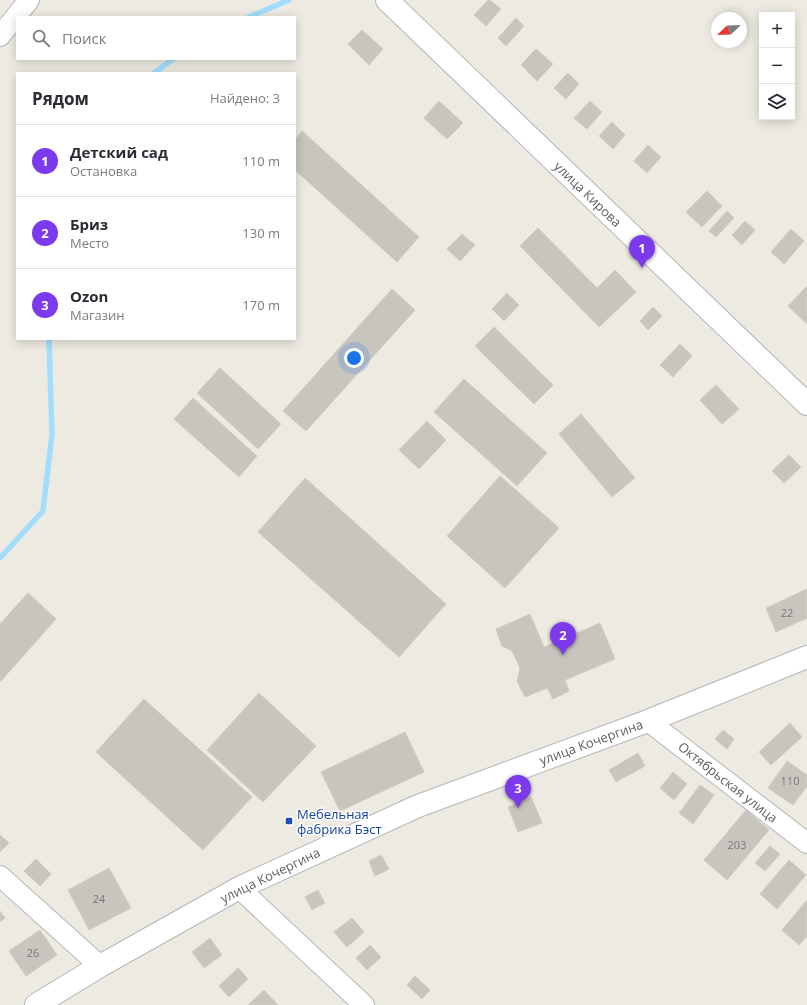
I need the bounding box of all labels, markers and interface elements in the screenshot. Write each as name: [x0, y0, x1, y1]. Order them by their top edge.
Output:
north arrow: [711, 12, 747, 48]
map controls: [759, 12, 795, 120]
button: +: [759, 12, 795, 48]
search box: [16, 16, 296, 60]
icon: search: [30, 27, 52, 49]
text: Поиск: [62, 28, 106, 48]
button: −: [759, 48, 795, 84]
button: layers: [759, 84, 795, 120]
text: Рядом: [32, 87, 89, 110]
text: Найдено: 3: [210, 89, 280, 107]
text: Детский сад: [70, 142, 168, 162]
text: 1: [41, 152, 49, 170]
text: 110 m: [242, 152, 280, 170]
street label: улица Кирова: [550, 157, 626, 231]
text: Остановка: [70, 162, 137, 180]
text: Бриз: [70, 214, 108, 234]
text: 2: [41, 224, 49, 242]
text: 130 m: [242, 224, 280, 242]
text: Место: [70, 234, 109, 252]
pin: 1: [629, 235, 655, 268]
text: Ozon: [70, 286, 108, 306]
text: 3: [41, 296, 49, 314]
text: 170 m: [242, 296, 280, 314]
text: Магазин: [70, 306, 125, 324]
your location: [344, 348, 364, 368]
house number: 22: [781, 605, 793, 620]
pin: 2: [550, 622, 576, 655]
street label: улица Кочергина: [537, 715, 645, 769]
street label: Октябрьская улица: [674, 737, 782, 827]
house number: 110: [781, 773, 799, 788]
pin: 3: [505, 775, 531, 808]
place label: Мебельная фабрика Бэст: [297, 805, 382, 838]
marker: Мебельная фабрика Бэст: [284, 816, 294, 826]
house number: 203: [728, 837, 746, 852]
street label: улица Кочергина: [217, 843, 323, 907]
house number: 24: [93, 891, 106, 906]
house number: 26: [27, 945, 39, 960]

